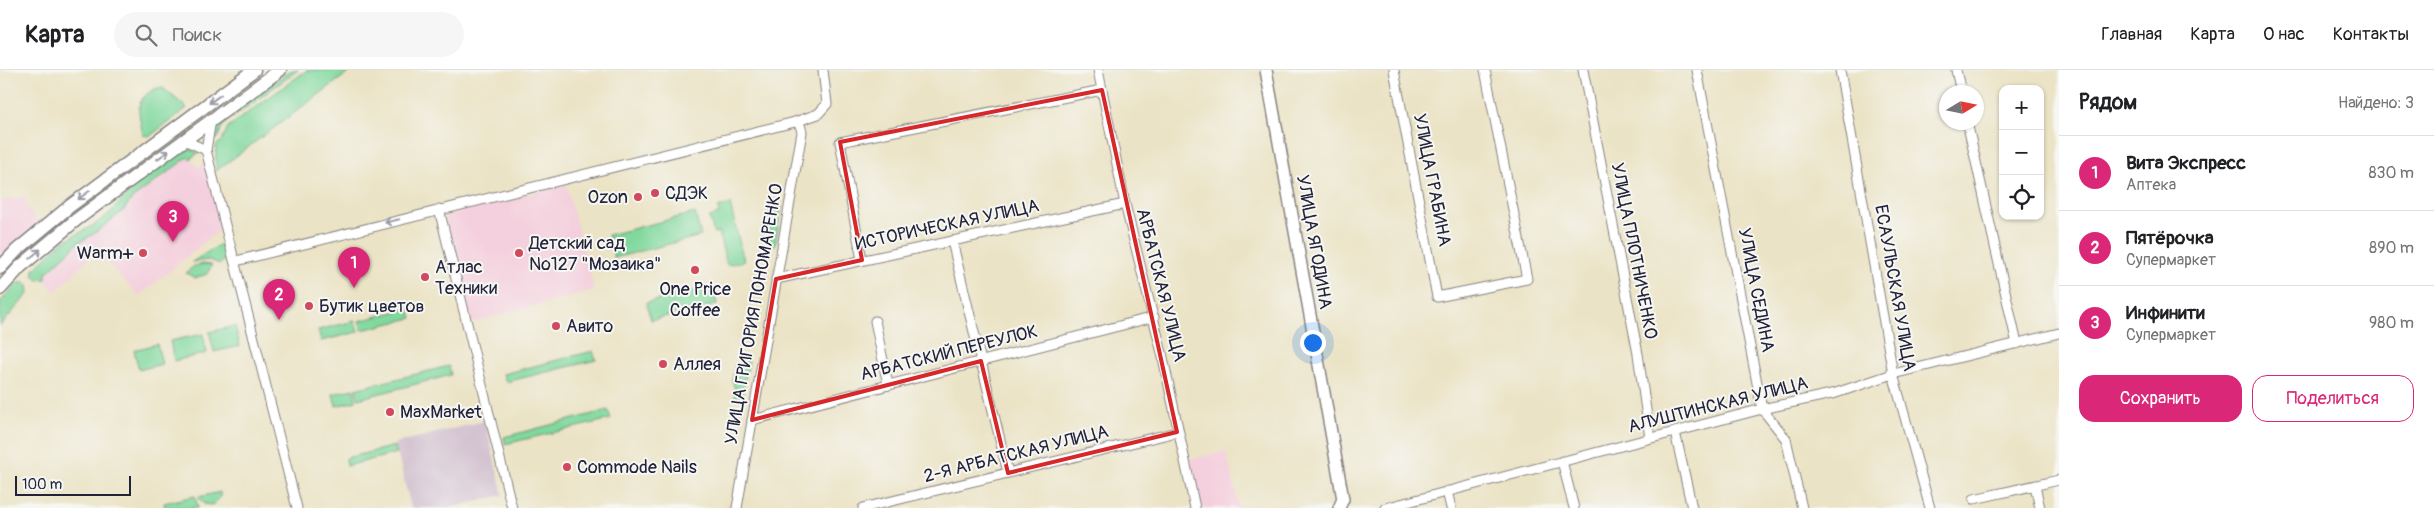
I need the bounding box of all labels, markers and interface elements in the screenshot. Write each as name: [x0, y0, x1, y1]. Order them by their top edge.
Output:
search box: [114, 12, 464, 57]
text: Карта: [25, 20, 84, 49]
icon: search: [132, 21, 160, 49]
text: Поиск: [172, 23, 222, 47]
text: Главная: [2101, 23, 2162, 46]
text: Карта: [2190, 23, 2235, 46]
text: О нас: [2263, 23, 2305, 46]
text: Контакты: [2333, 23, 2409, 46]
north arrow: [1939, 85, 1984, 130]
map controls: [1999, 85, 2044, 220]
button: +: [1999, 85, 2044, 130]
text: Рядом: [2079, 89, 2137, 116]
text: Найдено: 3: [2338, 93, 2414, 113]
one-way arrow: [208, 94, 222, 104]
street label: УЛИЦА ГРАБИНА: [1408, 112, 1456, 249]
button: −: [1999, 130, 2044, 175]
one-way arrow: [156, 150, 170, 160]
text: Вита Экспресс: [2126, 151, 2246, 175]
street label: УЛИЦА ПЛОТНИЧЕНКО: [1606, 161, 1662, 341]
text: 1: [2092, 163, 2098, 183]
text: 830 m: [2368, 163, 2414, 183]
street label: УЛИЦА ЯГОДИНА: [1291, 173, 1337, 311]
button: locate: [1999, 175, 2044, 220]
text: Аптека: [2126, 175, 2176, 195]
place label: СДЭК: [665, 182, 708, 205]
street label: УЛИЦА ГРИГОРИЯ ПОНОМАРЕНКО: [720, 182, 788, 446]
place label: Ozon: [588, 186, 628, 209]
marker: СДЭК: [649, 187, 661, 199]
one-way arrow: [78, 190, 91, 201]
marker: Ozon: [632, 191, 644, 203]
street label: ИСТОРИЧЕСКАЯ УЛИЦА: [853, 194, 1041, 256]
pin: 3: [157, 201, 189, 242]
street label: ЕСАУЛЬСКАЯ УЛИЦА: [1869, 203, 1921, 373]
street label: АРБАТСКАЯ УЛИЦА: [1131, 206, 1191, 364]
one-way arrow: [384, 217, 400, 227]
street label: УЛИЦА СЕДИНА: [1733, 226, 1779, 354]
text: Пятёрочка: [2126, 226, 2214, 250]
place label: Детский сад №127 "Мозаика": [528, 232, 661, 276]
text: 2: [2091, 238, 2099, 258]
text: 890 m: [2369, 238, 2414, 258]
place label: Warm+: [77, 242, 134, 265]
marker: Warm+: [137, 247, 149, 259]
pin: 1: [338, 247, 370, 288]
marker: Детский сад №127 "Мозаика": [513, 247, 525, 259]
one-way arrow: [28, 249, 41, 260]
text: Супермаркет: [2126, 250, 2216, 270]
place label: Атлас Техники: [435, 256, 497, 300]
marker: One Price Coffee: [689, 264, 701, 276]
marker: Атлас Техники: [419, 271, 431, 283]
place label: One Price Coffee: [659, 278, 731, 322]
pin: 2: [263, 279, 295, 320]
place label: Бутик цветов: [319, 295, 424, 318]
marker: Бутик цветов: [303, 300, 315, 312]
text: Инфинити: [2126, 301, 2205, 325]
text: 3: [2091, 313, 2099, 333]
text: 980 m: [2369, 313, 2414, 333]
place label: Авито: [566, 315, 614, 338]
marker: Авито: [550, 320, 562, 332]
street label: АРБАТСКИЙ ПЕРЕУЛОК: [858, 320, 1040, 386]
text: Супермаркет: [2126, 325, 2216, 345]
your location: [1300, 330, 1326, 356]
place label: Аллея: [673, 353, 721, 376]
marker: Аллея: [657, 358, 669, 370]
street label: АЛУШТИНСКАЯ УЛИЦА: [1626, 371, 1811, 438]
button: Сохранить: [2079, 375, 2242, 422]
button: Поделиться: [2252, 375, 2414, 422]
place label: MaxMarket: [400, 401, 482, 424]
marker: MaxMarket: [384, 406, 396, 418]
street label: 2-Я АРБАТСКАЯ УЛИЦА: [921, 420, 1111, 488]
place label: Commode Nails: [577, 456, 697, 479]
marker: Commode Nails: [561, 461, 573, 473]
scale bar: [15, 473, 131, 496]
text: 100 m: [22, 476, 62, 493]

